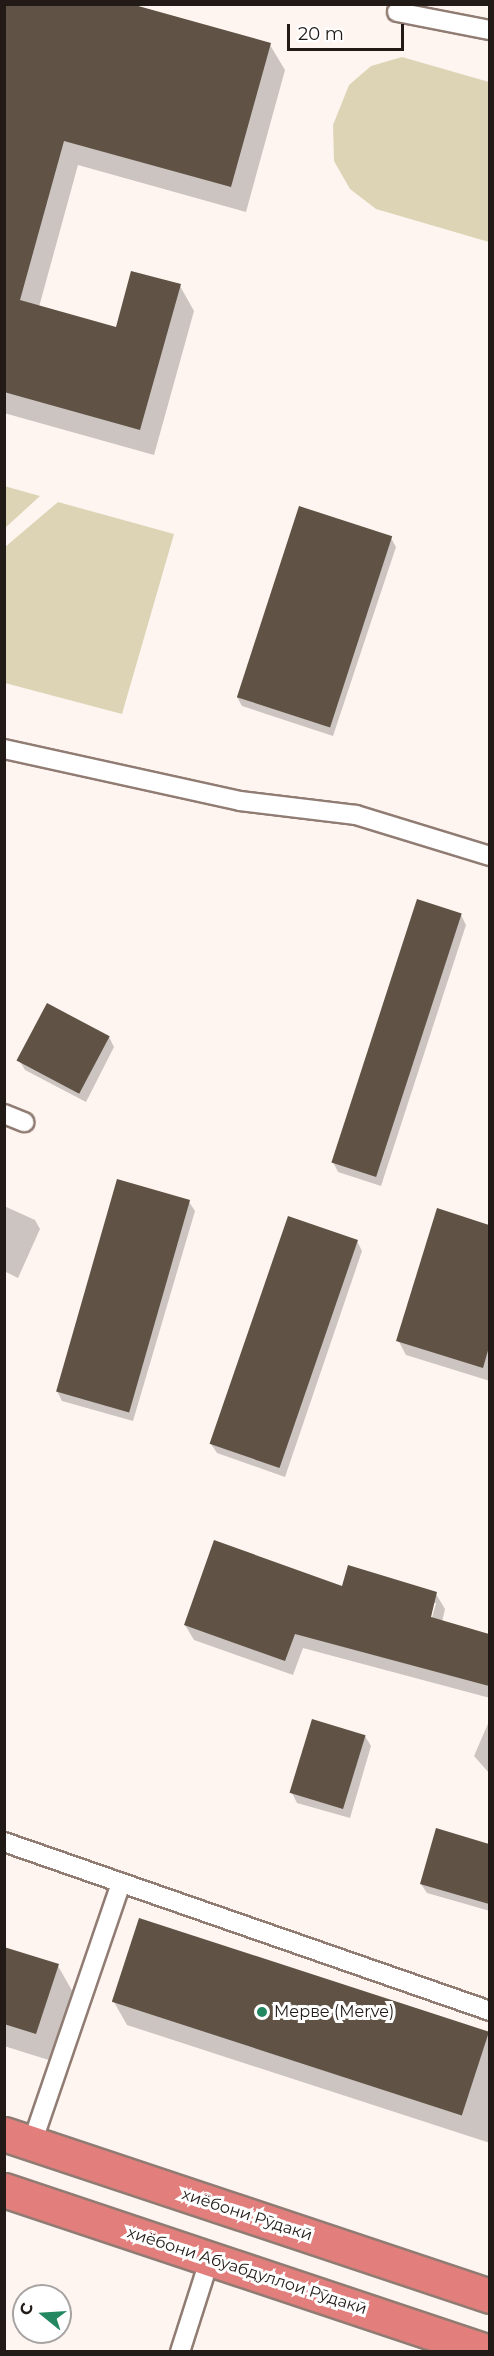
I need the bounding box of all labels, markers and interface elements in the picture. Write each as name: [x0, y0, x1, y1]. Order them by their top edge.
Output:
scale bar: [290, 12, 407, 50]
text: 20 m: [298, 23, 344, 45]
place label: Mерве (Merve): [274, 2002, 394, 2022]
marker: Mерве (Merve): [255, 2005, 269, 2019]
street label: хиёбони Рӯдакӣ: [179, 2185, 315, 2245]
street label: хиёбони Абуабдуллои Рӯдакӣ: [125, 2223, 369, 2319]
north arrow: [12, 2284, 72, 2344]
text: С: [15, 2300, 37, 2317]

